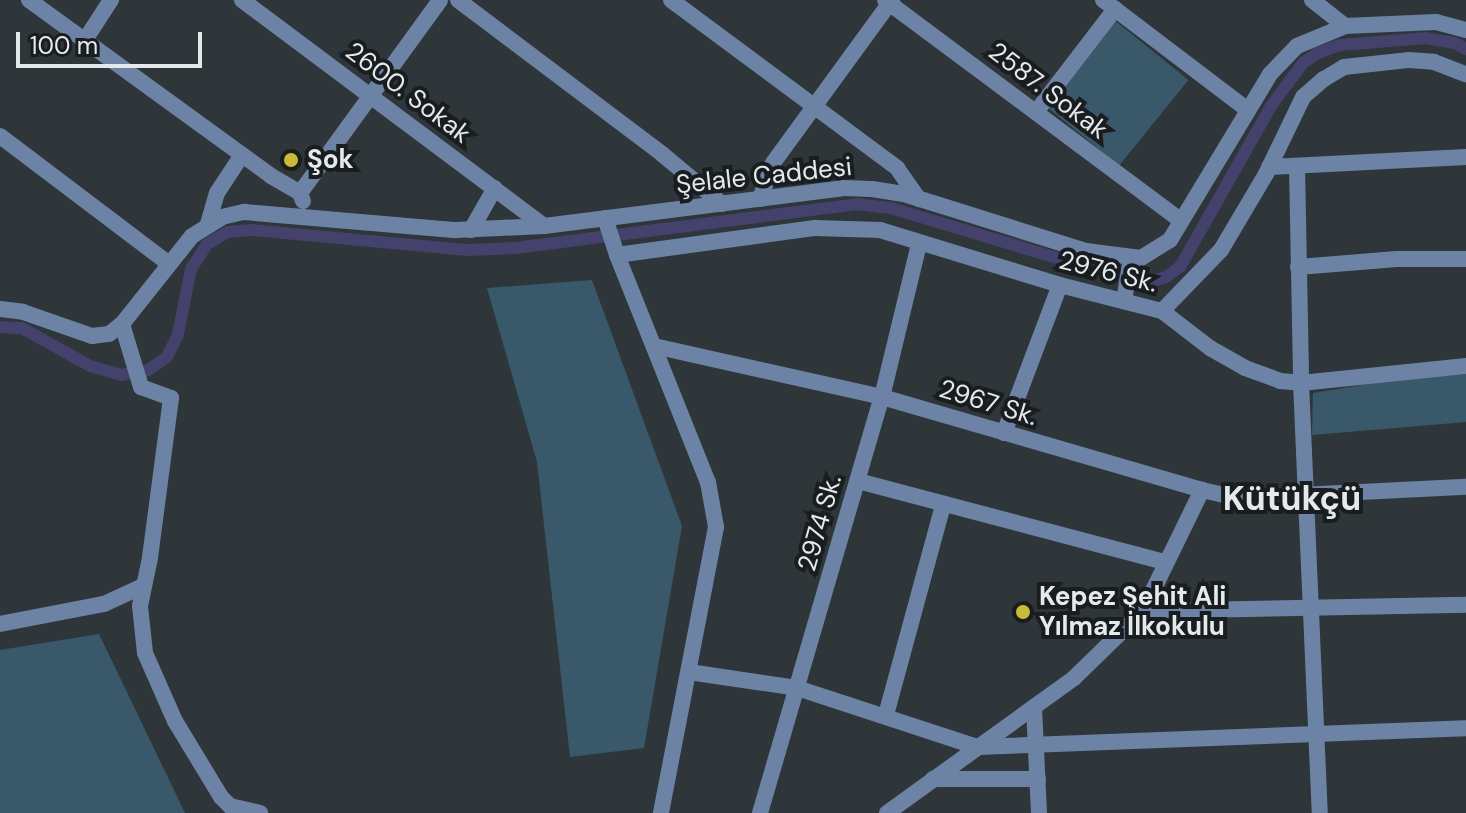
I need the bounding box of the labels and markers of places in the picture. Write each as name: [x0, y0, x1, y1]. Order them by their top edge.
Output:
place label: Şok: [307, 144, 354, 176]
marker: Şok: [282, 151, 300, 169]
place label: Kepez Şehit Ali Yılmaz İlkokulu: [1039, 581, 1226, 642]
marker: Kepez Şehit Ali Yılmaz İlkokulu: [1014, 603, 1032, 621]

